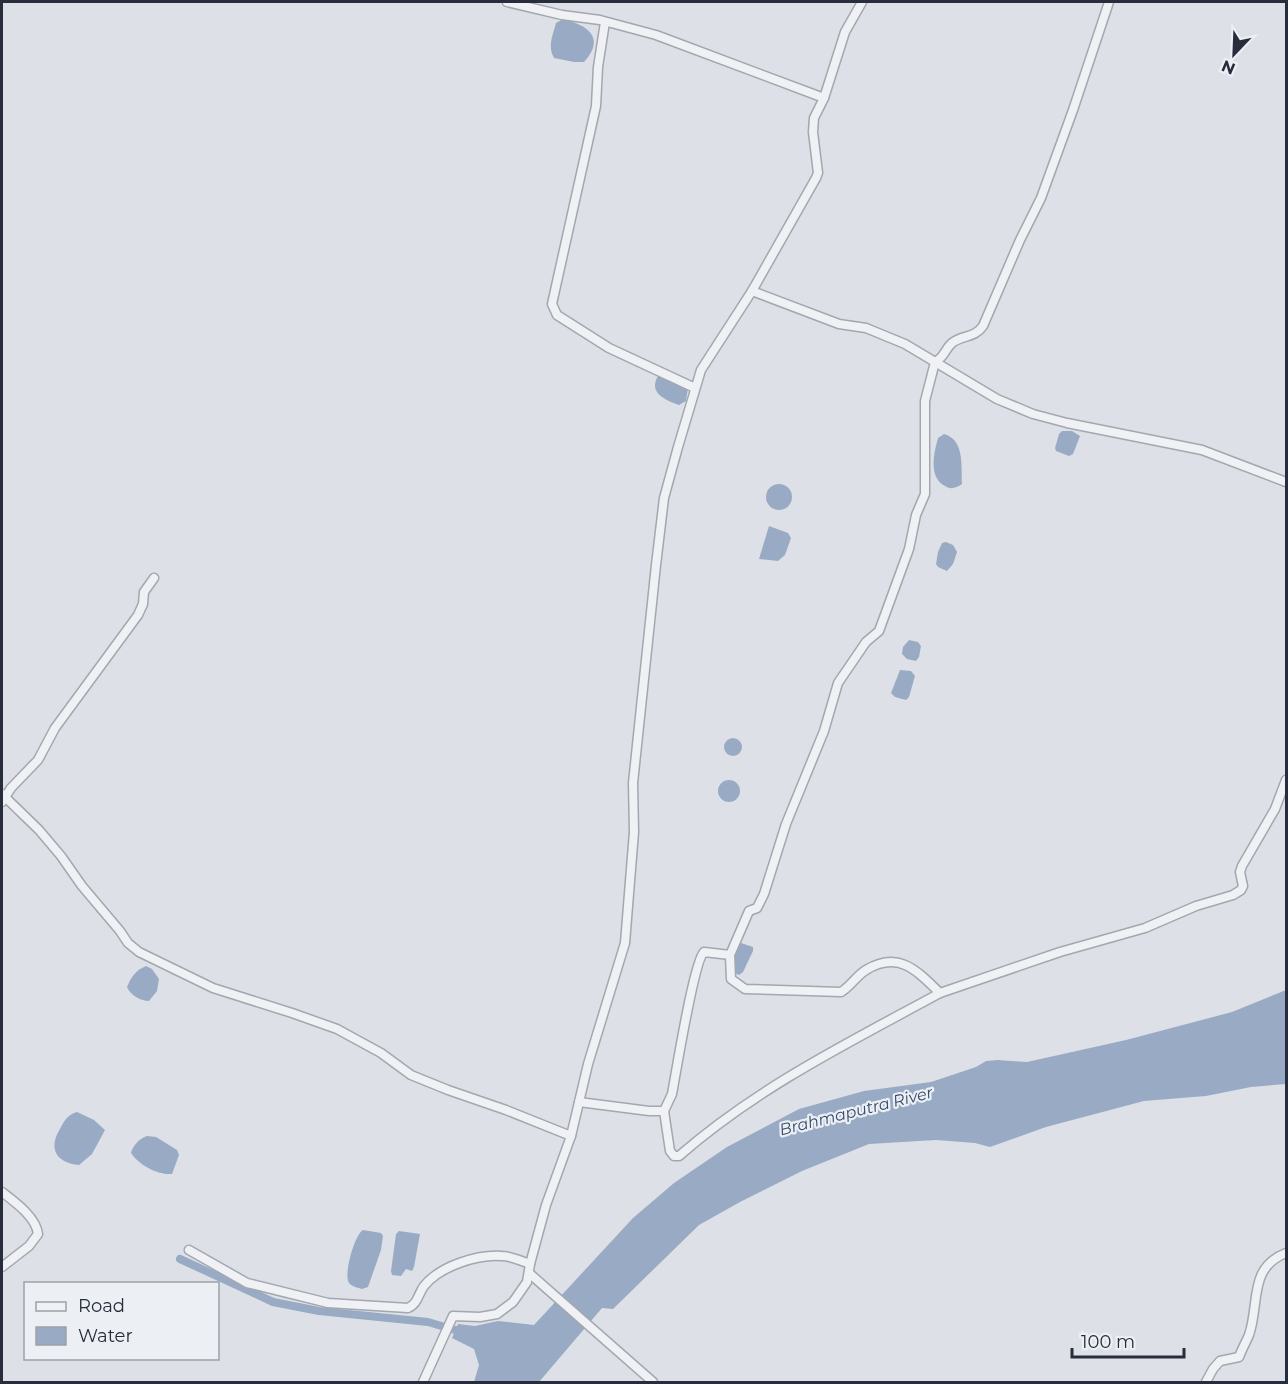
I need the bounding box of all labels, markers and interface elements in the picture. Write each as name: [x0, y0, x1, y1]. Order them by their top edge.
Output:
north arrow: [1204, 24, 1264, 84]
text: N: [1219, 56, 1238, 79]
water label: Brahmaputra River: [777, 1083, 935, 1139]
legend: [24, 1282, 219, 1360]
text: Road: [78, 1295, 125, 1317]
scale bar: [1072, 1321, 1184, 1359]
text: Water: [78, 1325, 133, 1347]
text: 100 m: [1081, 1331, 1135, 1353]

